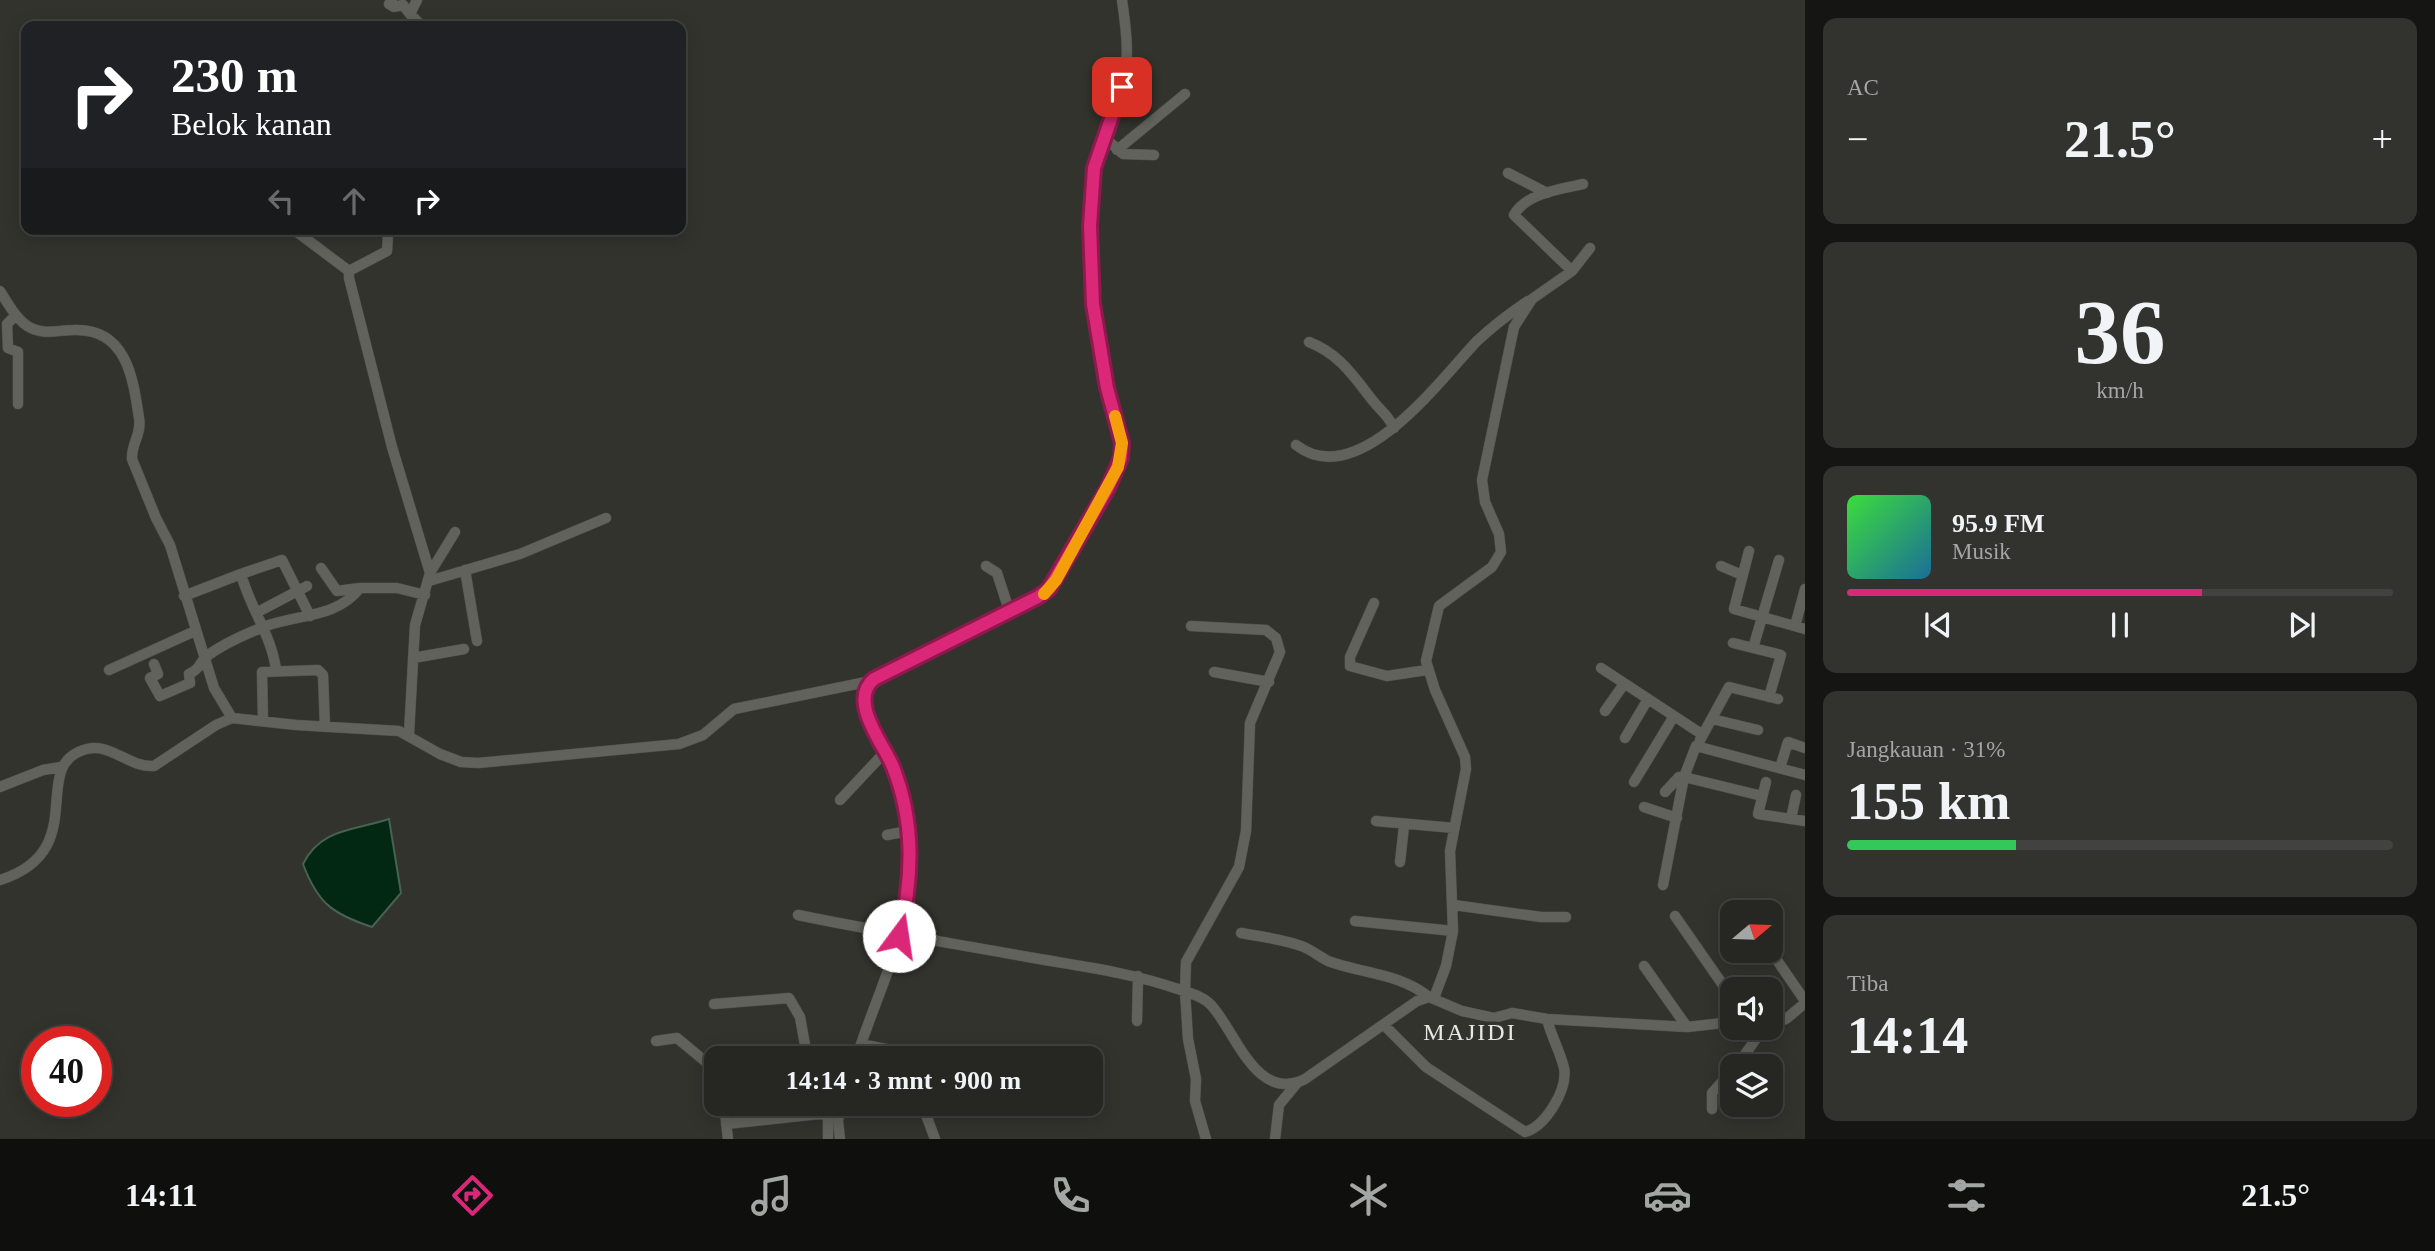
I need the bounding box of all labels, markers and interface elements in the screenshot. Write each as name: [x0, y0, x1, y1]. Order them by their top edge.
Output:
text: 230 m: [171, 48, 298, 103]
icon: right: [56, 49, 147, 140]
pin: [1092, 57, 1152, 117]
icon: arrive: [1103, 68, 1141, 106]
text: AC: [1847, 75, 1879, 100]
text: Belok kanan: [171, 106, 332, 142]
text: 21.5°: [2064, 111, 2176, 168]
text: −: [1847, 118, 1868, 160]
text: +: [2372, 118, 2393, 160]
icon: left: [262, 182, 300, 220]
icon: ahead: [335, 182, 373, 220]
icon: right: [408, 182, 446, 220]
text: 36: [2075, 282, 2166, 383]
text: km/h: [2096, 378, 2144, 403]
text: 95.9 FM: [1952, 509, 2044, 538]
text: Musik: [1952, 539, 2011, 564]
icon: previous: [1919, 606, 1957, 644]
icon: pause: [2101, 606, 2139, 644]
icon: next: [2283, 606, 2321, 644]
text: Jangkauan · 31%: [1847, 737, 2005, 762]
text: 155 km: [1847, 773, 2010, 830]
position arrow: [862, 899, 936, 973]
north arrow: [1720, 900, 1783, 962]
map controls: [1720, 900, 1783, 1117]
text: Tiba: [1847, 971, 1888, 996]
button: sound: [1720, 977, 1783, 1040]
text: 14:14: [1847, 1007, 1968, 1064]
district label: MAJIDI: [1423, 1019, 1517, 1045]
speed limit sign: 40: [21, 1026, 112, 1117]
button: layers: [1720, 1054, 1783, 1117]
text: 14:14 · 3 mnt · 900 m: [786, 1066, 1021, 1095]
icon: directions: [448, 1171, 497, 1220]
icon: music: [747, 1171, 796, 1220]
icon: phone: [1046, 1171, 1095, 1220]
icon: climate: [1344, 1171, 1393, 1220]
icon: car: [1643, 1171, 1692, 1220]
icon: filters: [1942, 1171, 1991, 1220]
text: 14:11: [125, 1177, 198, 1213]
text: 21.5°: [2241, 1177, 2310, 1213]

